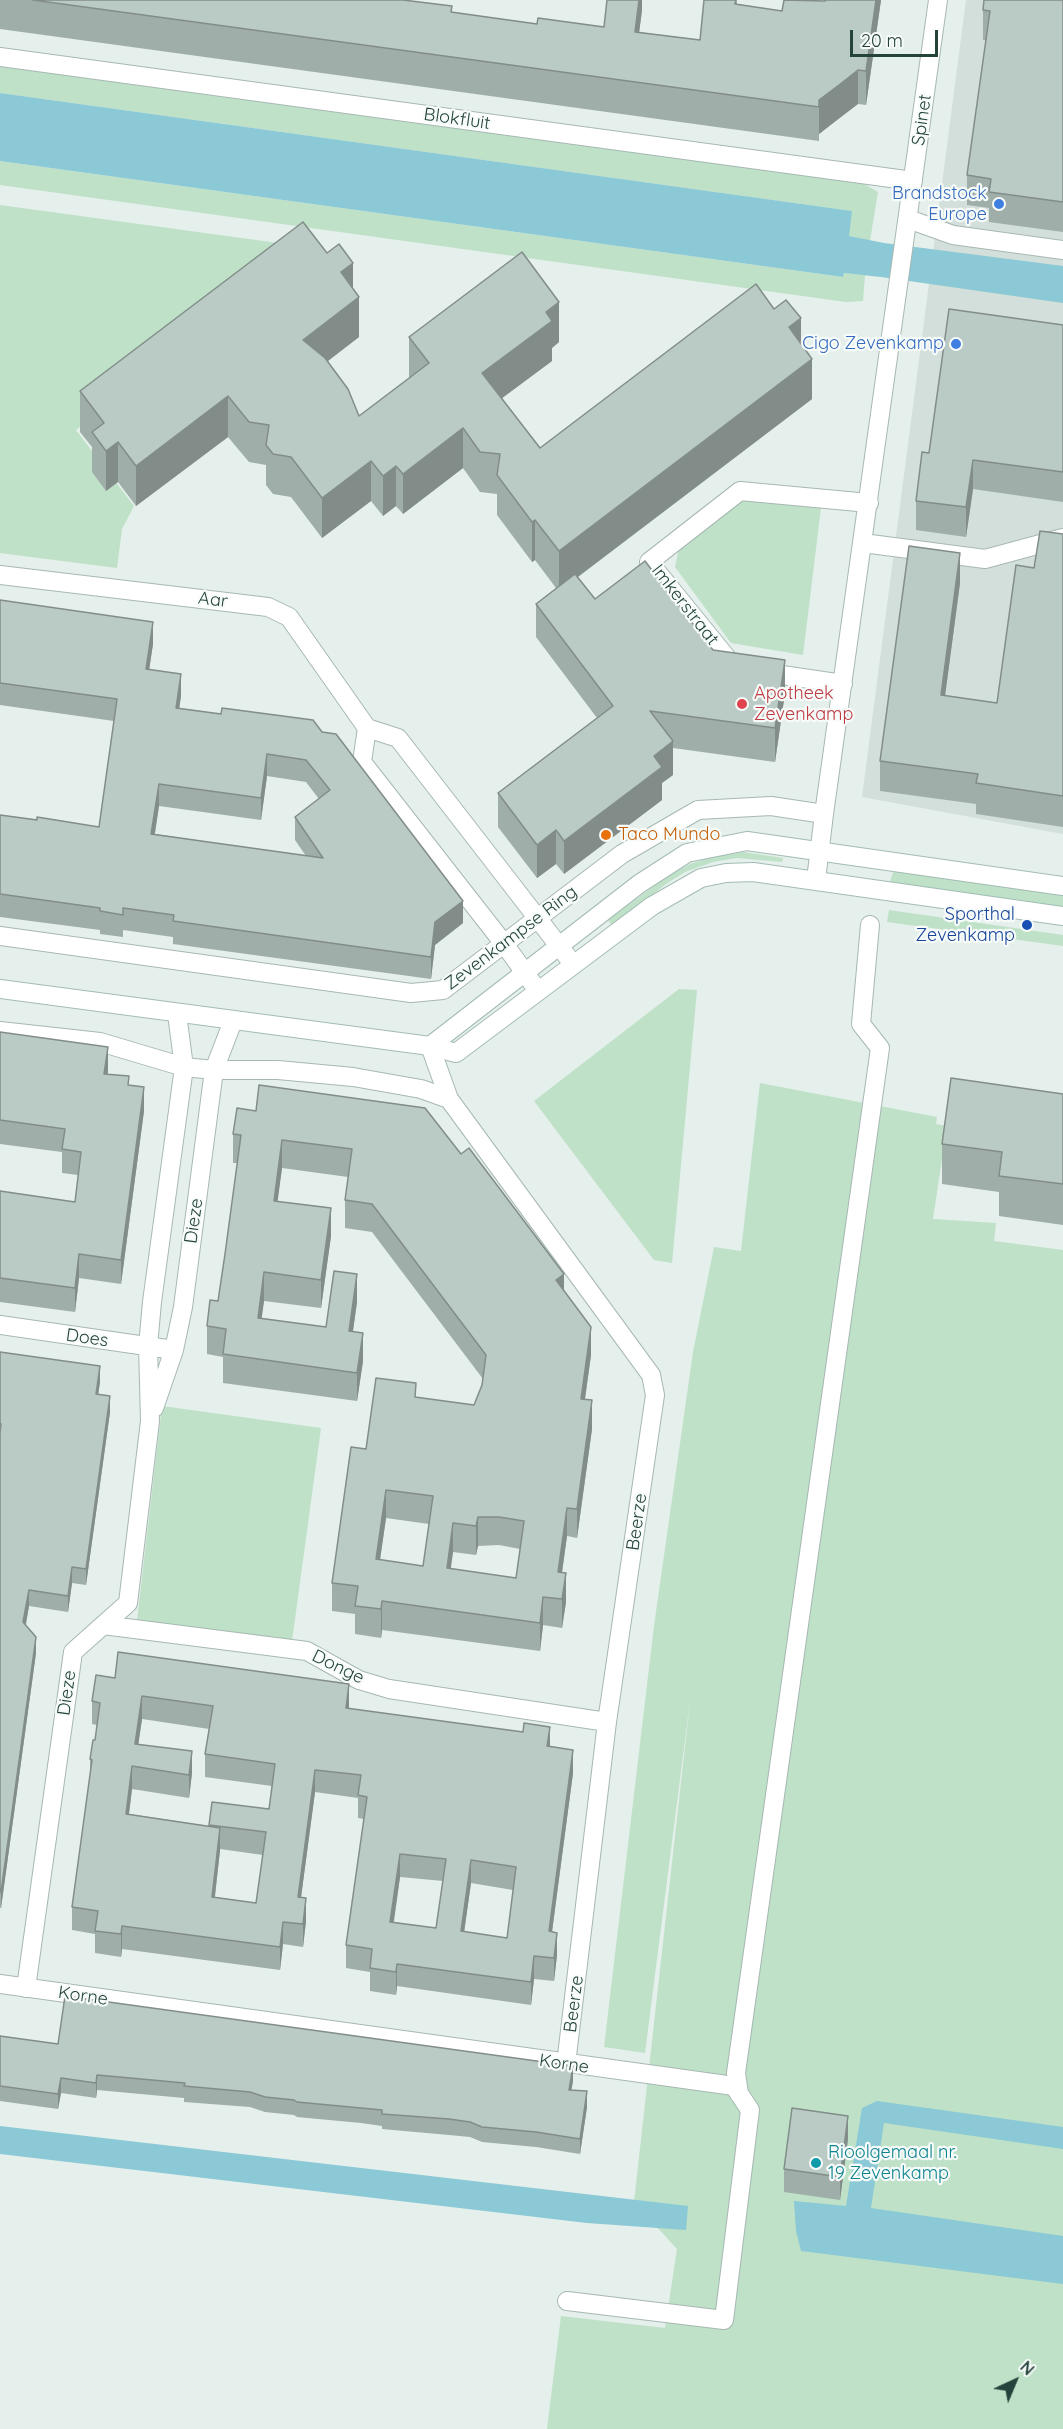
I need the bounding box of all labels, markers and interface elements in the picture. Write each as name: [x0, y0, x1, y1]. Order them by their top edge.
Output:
scale bar: [853, 18, 942, 56]
text: 20 m: [861, 29, 903, 52]
street label: Spinet: [908, 93, 936, 147]
street label: Blokfluit: [422, 104, 492, 134]
place label: Brandstock Europe: [892, 183, 987, 226]
marker: Brandstock Europe: [992, 197, 1006, 211]
place label: Cigo Zevenkamp: [802, 333, 944, 355]
marker: Cigo Zevenkamp: [949, 337, 963, 351]
street label: Imkerstraat: [647, 560, 723, 650]
street label: Aar: [197, 587, 229, 613]
place label: Apotheek Zevenkamp: [754, 683, 853, 726]
marker: Apotheek Zevenkamp: [735, 697, 749, 711]
place label: Taco Mundo: [618, 824, 720, 846]
marker: Taco Mundo: [599, 828, 613, 842]
street label: Zevenkampse Ring: [440, 881, 582, 995]
place label: Sporthal Zevenkamp: [916, 904, 1015, 946]
marker: Sporthal Zevenkamp: [1020, 918, 1034, 932]
street label: Dieze: [180, 1197, 208, 1245]
street label: Does: [64, 1324, 110, 1352]
street label: Beerze: [622, 1492, 652, 1552]
street label: Donge: [308, 1645, 368, 1689]
street label: Dieze: [53, 1669, 81, 1717]
street label: Beerze: [560, 1974, 588, 2034]
street label: Korne: [57, 1982, 109, 2010]
street label: Korne: [538, 2050, 590, 2078]
place label: Rioolgemaal nr. 19 Zevenkamp: [828, 2142, 957, 2184]
marker: Rioolgemaal nr. 19 Zevenkamp: [809, 2156, 823, 2170]
north arrow: [985, 2351, 1045, 2411]
text: N: [1016, 2357, 1039, 2379]

